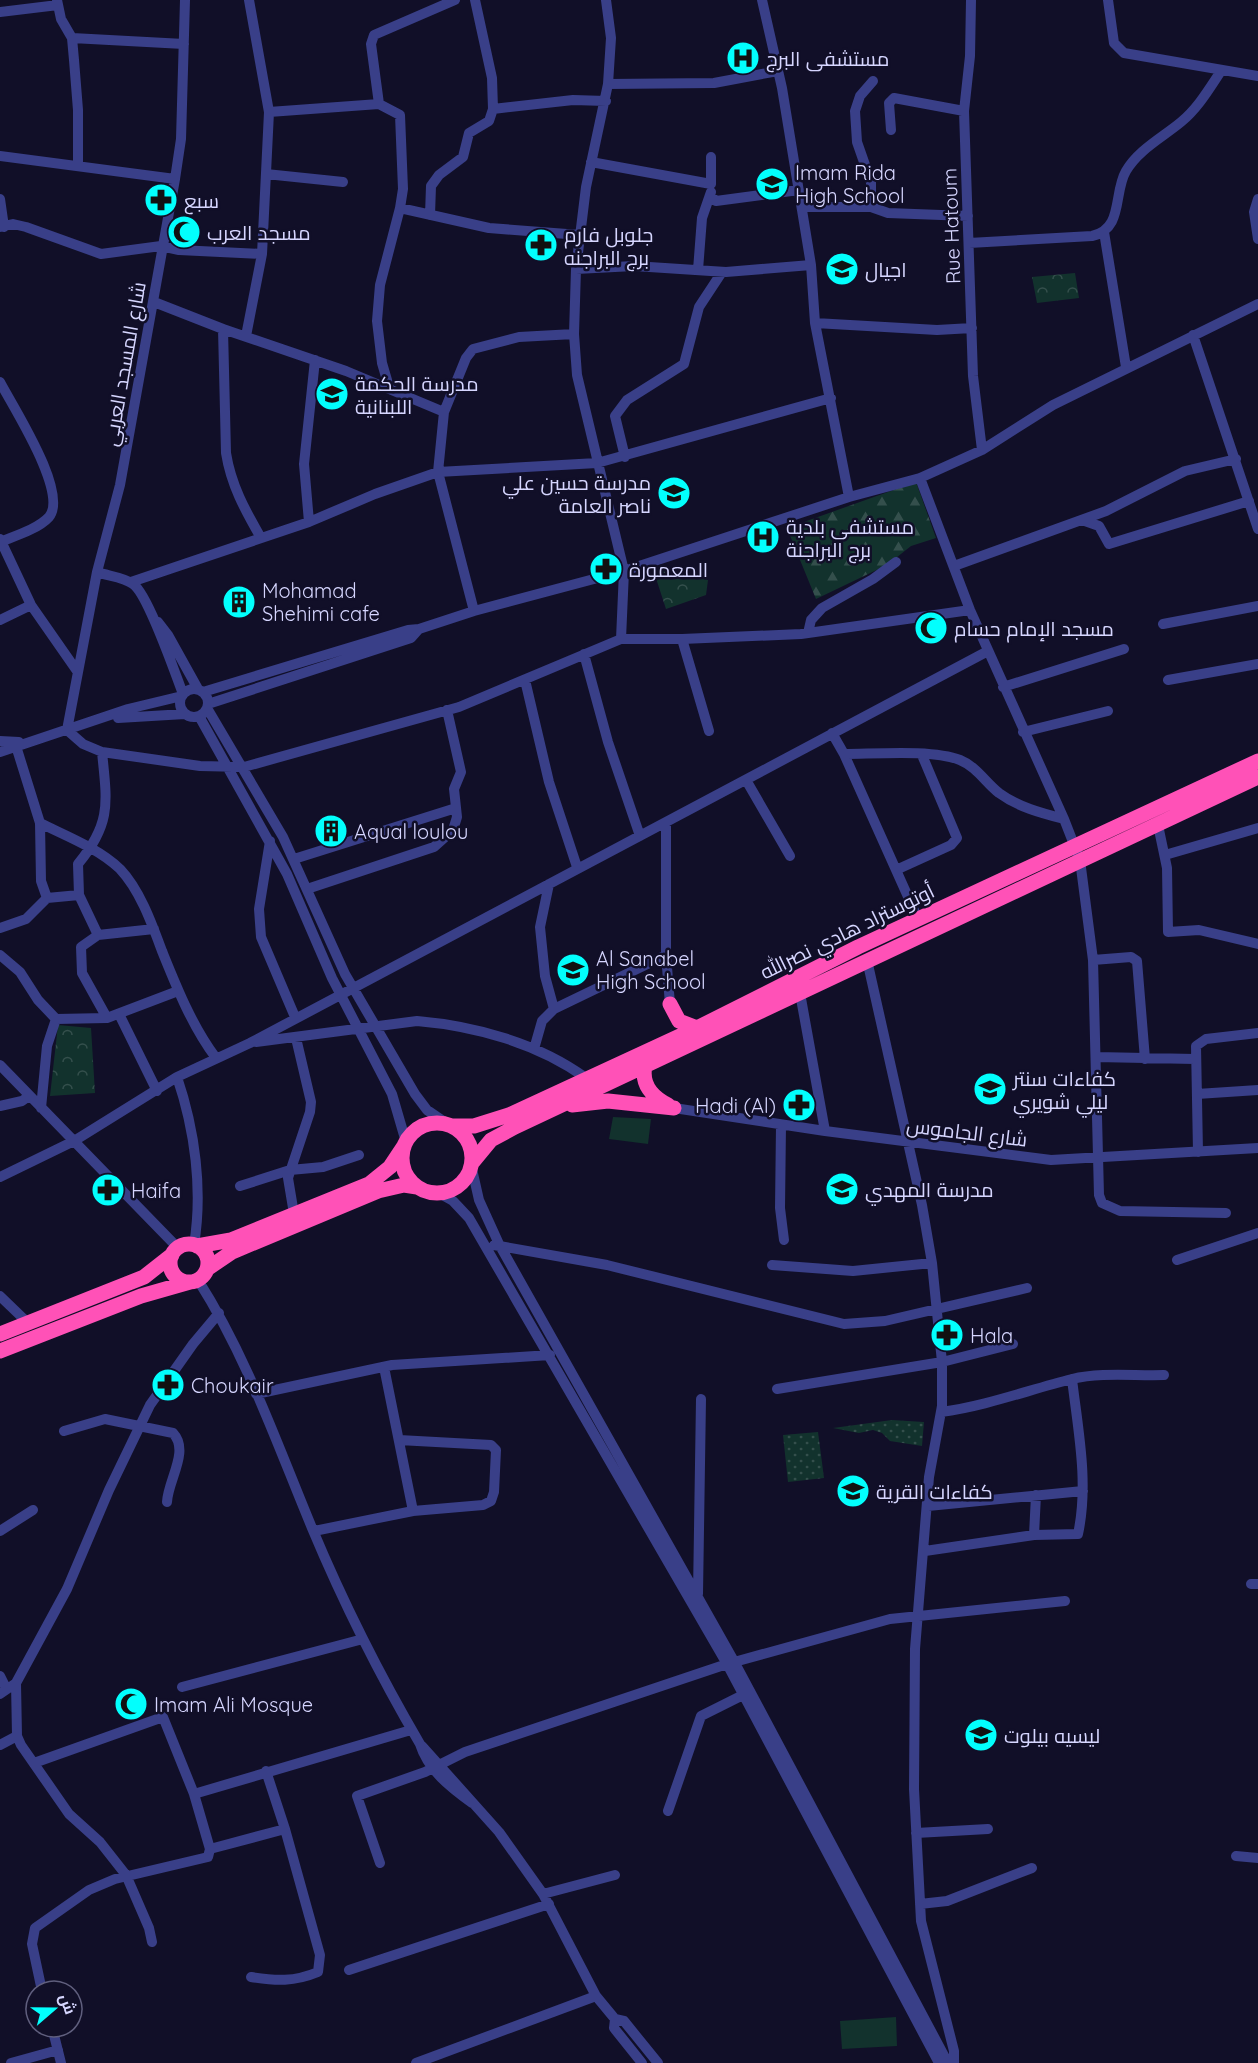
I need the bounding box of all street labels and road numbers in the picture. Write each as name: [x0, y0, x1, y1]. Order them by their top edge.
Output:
street label: Rue Hatoum: [936, 167, 966, 285]
street label: شارع المسجد العربي: [97, 280, 155, 449]
street label: أوتوستراد هادي نصرالله: [756, 878, 940, 988]
street label: شارع الجاموس: [905, 1112, 1029, 1154]

